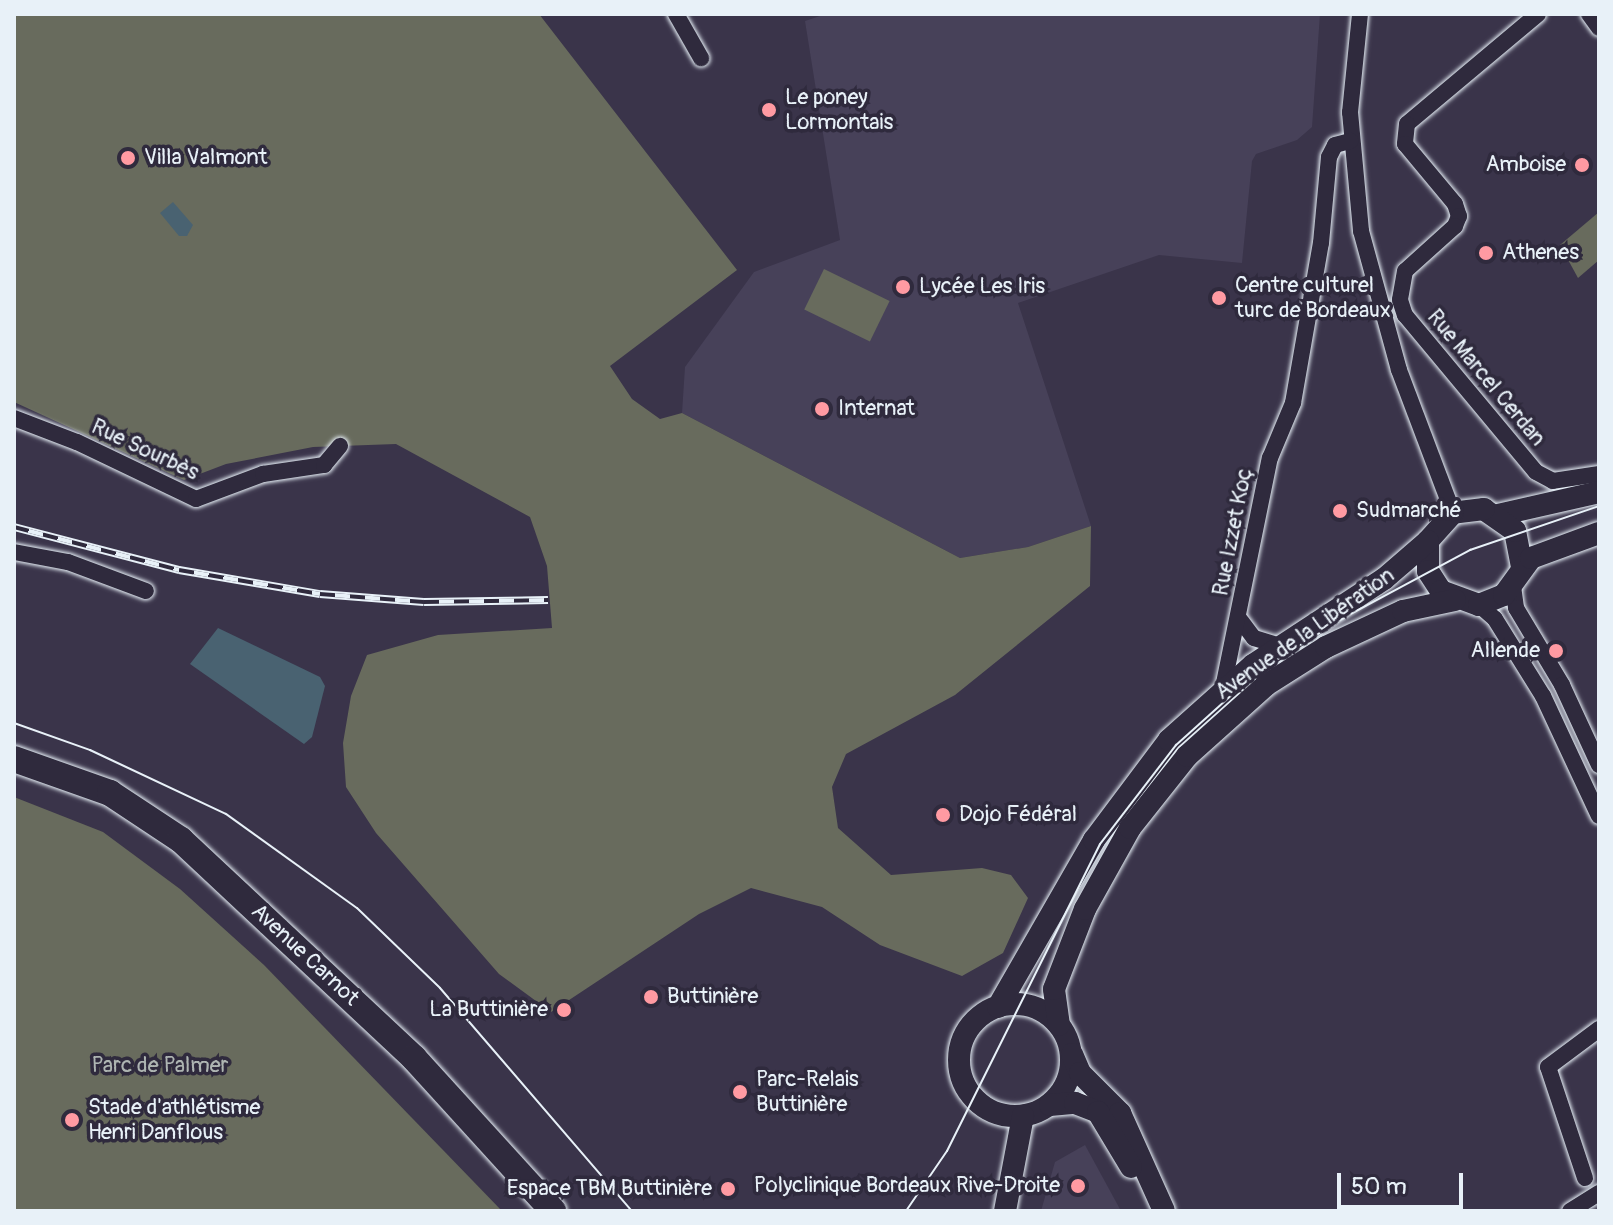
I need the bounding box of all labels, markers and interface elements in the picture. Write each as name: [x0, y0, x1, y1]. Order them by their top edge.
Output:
place label: Le poney Lormontais: [785, 84, 893, 136]
marker: Le poney Lormontais: [760, 101, 778, 119]
place label: Villa Valmont: [144, 145, 267, 171]
marker: Villa Valmont: [119, 149, 137, 167]
place label: Amboise: [1485, 152, 1566, 178]
marker: Amboise: [1573, 156, 1591, 174]
place label: Athenes: [1502, 240, 1579, 266]
marker: Athenes: [1477, 244, 1495, 262]
place label: Centre culturel turc de Bordeaux: [1235, 272, 1391, 324]
place label: Lycée Les Iris: [919, 274, 1045, 300]
marker: Lycée Les Iris: [894, 278, 912, 296]
marker: Centre culturel turc de Bordeaux: [1210, 289, 1228, 307]
street label: Rue Marcel Cerdan: [1421, 304, 1551, 452]
place label: Internat: [838, 396, 915, 422]
marker: Internat: [813, 400, 831, 418]
street label: Rue Sourbès: [87, 414, 203, 486]
street label: Rue Izzet Koç: [1208, 466, 1258, 598]
place label: Sudmarché: [1356, 498, 1461, 524]
marker: Sudmarché: [1331, 502, 1349, 520]
street label: Avenue de la Libération: [1210, 562, 1400, 706]
place label: Allende: [1471, 638, 1540, 664]
marker: Allende: [1547, 642, 1565, 660]
place label: Dojo Fédéral: [959, 802, 1077, 828]
marker: Dojo Fédéral: [934, 806, 952, 824]
street label: Avenue Carnot: [246, 898, 364, 1012]
place label: Buttinière: [667, 984, 758, 1010]
marker: Buttinière: [642, 988, 660, 1006]
place label: La Buttinière: [429, 997, 548, 1023]
marker: La Buttinière: [555, 1001, 573, 1019]
park label: Parc de Palmer: [92, 1053, 228, 1079]
place label: Parc-Relais Buttinière: [756, 1066, 859, 1118]
marker: Parc-Relais Buttinière: [731, 1083, 749, 1101]
place label: Stade d'athlétisme Henri Danflous: [88, 1094, 260, 1146]
marker: Stade d'athlétisme Henri Danflous: [63, 1111, 81, 1129]
scale bar: [1341, 1157, 1467, 1207]
text: 50 m: [1351, 1172, 1407, 1201]
place label: Polyclinique Bordeaux Rive-Droite: [754, 1173, 1060, 1199]
marker: Polyclinique Bordeaux Rive-Droite: [1067, 1175, 1089, 1197]
place label: Espace TBM Buttinière: [507, 1176, 712, 1202]
marker: Espace TBM Buttinière: [719, 1180, 737, 1198]

